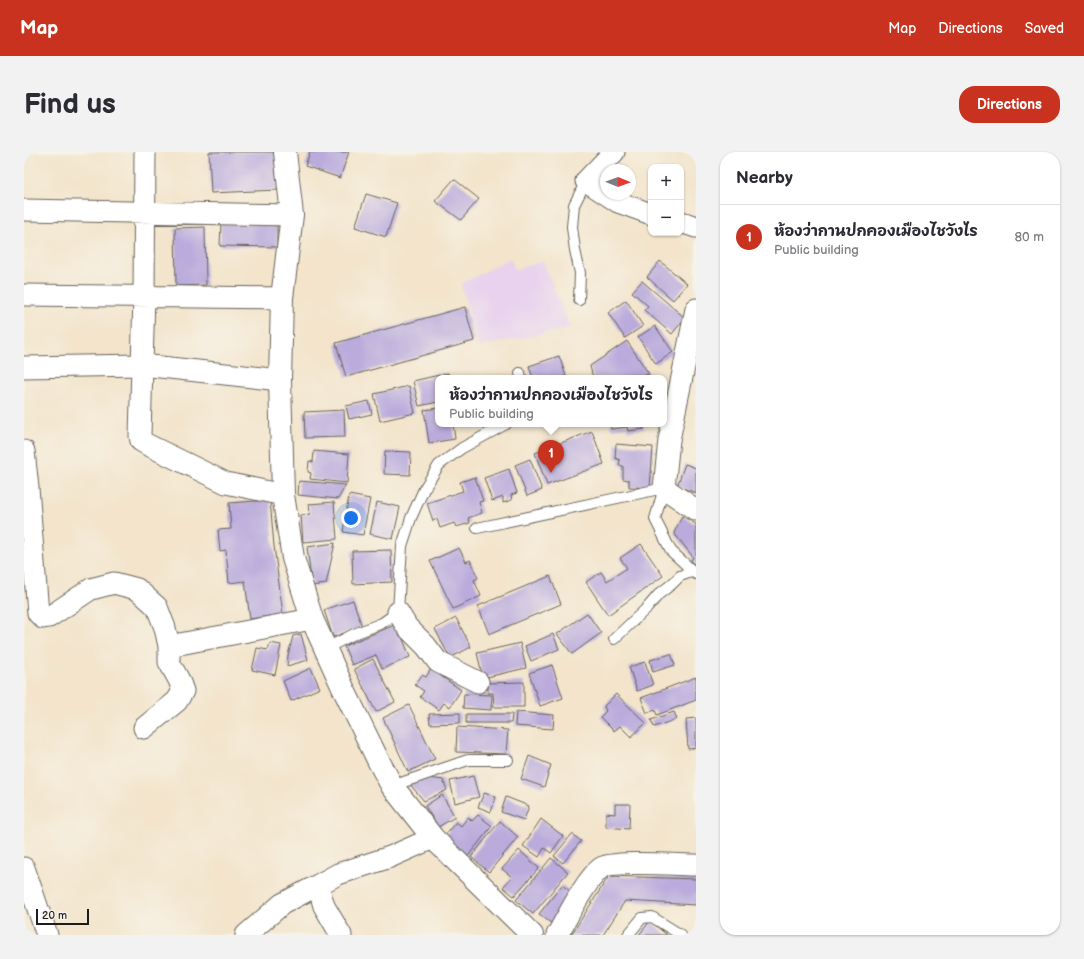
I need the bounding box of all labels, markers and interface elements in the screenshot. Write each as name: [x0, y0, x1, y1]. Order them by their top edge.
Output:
text: Map: [20, 17, 58, 40]
text: Map: [888, 20, 916, 37]
text: Directions: [938, 20, 1003, 37]
text: Saved: [1025, 20, 1064, 37]
button: Directions: [959, 86, 1060, 123]
text: Find us: [24, 88, 116, 121]
north arrow: [600, 164, 636, 200]
map controls: [648, 164, 684, 236]
button: +: [648, 164, 684, 200]
text: Nearby: [736, 168, 793, 188]
button: −: [648, 200, 684, 236]
text: ห้องว่ากานปกคองเมืองไชวังไร: [774, 222, 978, 241]
text: 1: [746, 229, 752, 245]
text: 80 m: [1015, 229, 1044, 245]
text: Public building: [774, 242, 859, 258]
popup: [435, 375, 667, 427]
text: ห้องว่ากานปกคองเมืองไชวังไร: [449, 386, 653, 405]
text: Public building: [449, 406, 534, 422]
pin: 1: [538, 440, 564, 473]
your location: [341, 508, 361, 528]
scale bar: [36, 907, 89, 926]
text: 20 m: [42, 909, 67, 922]

